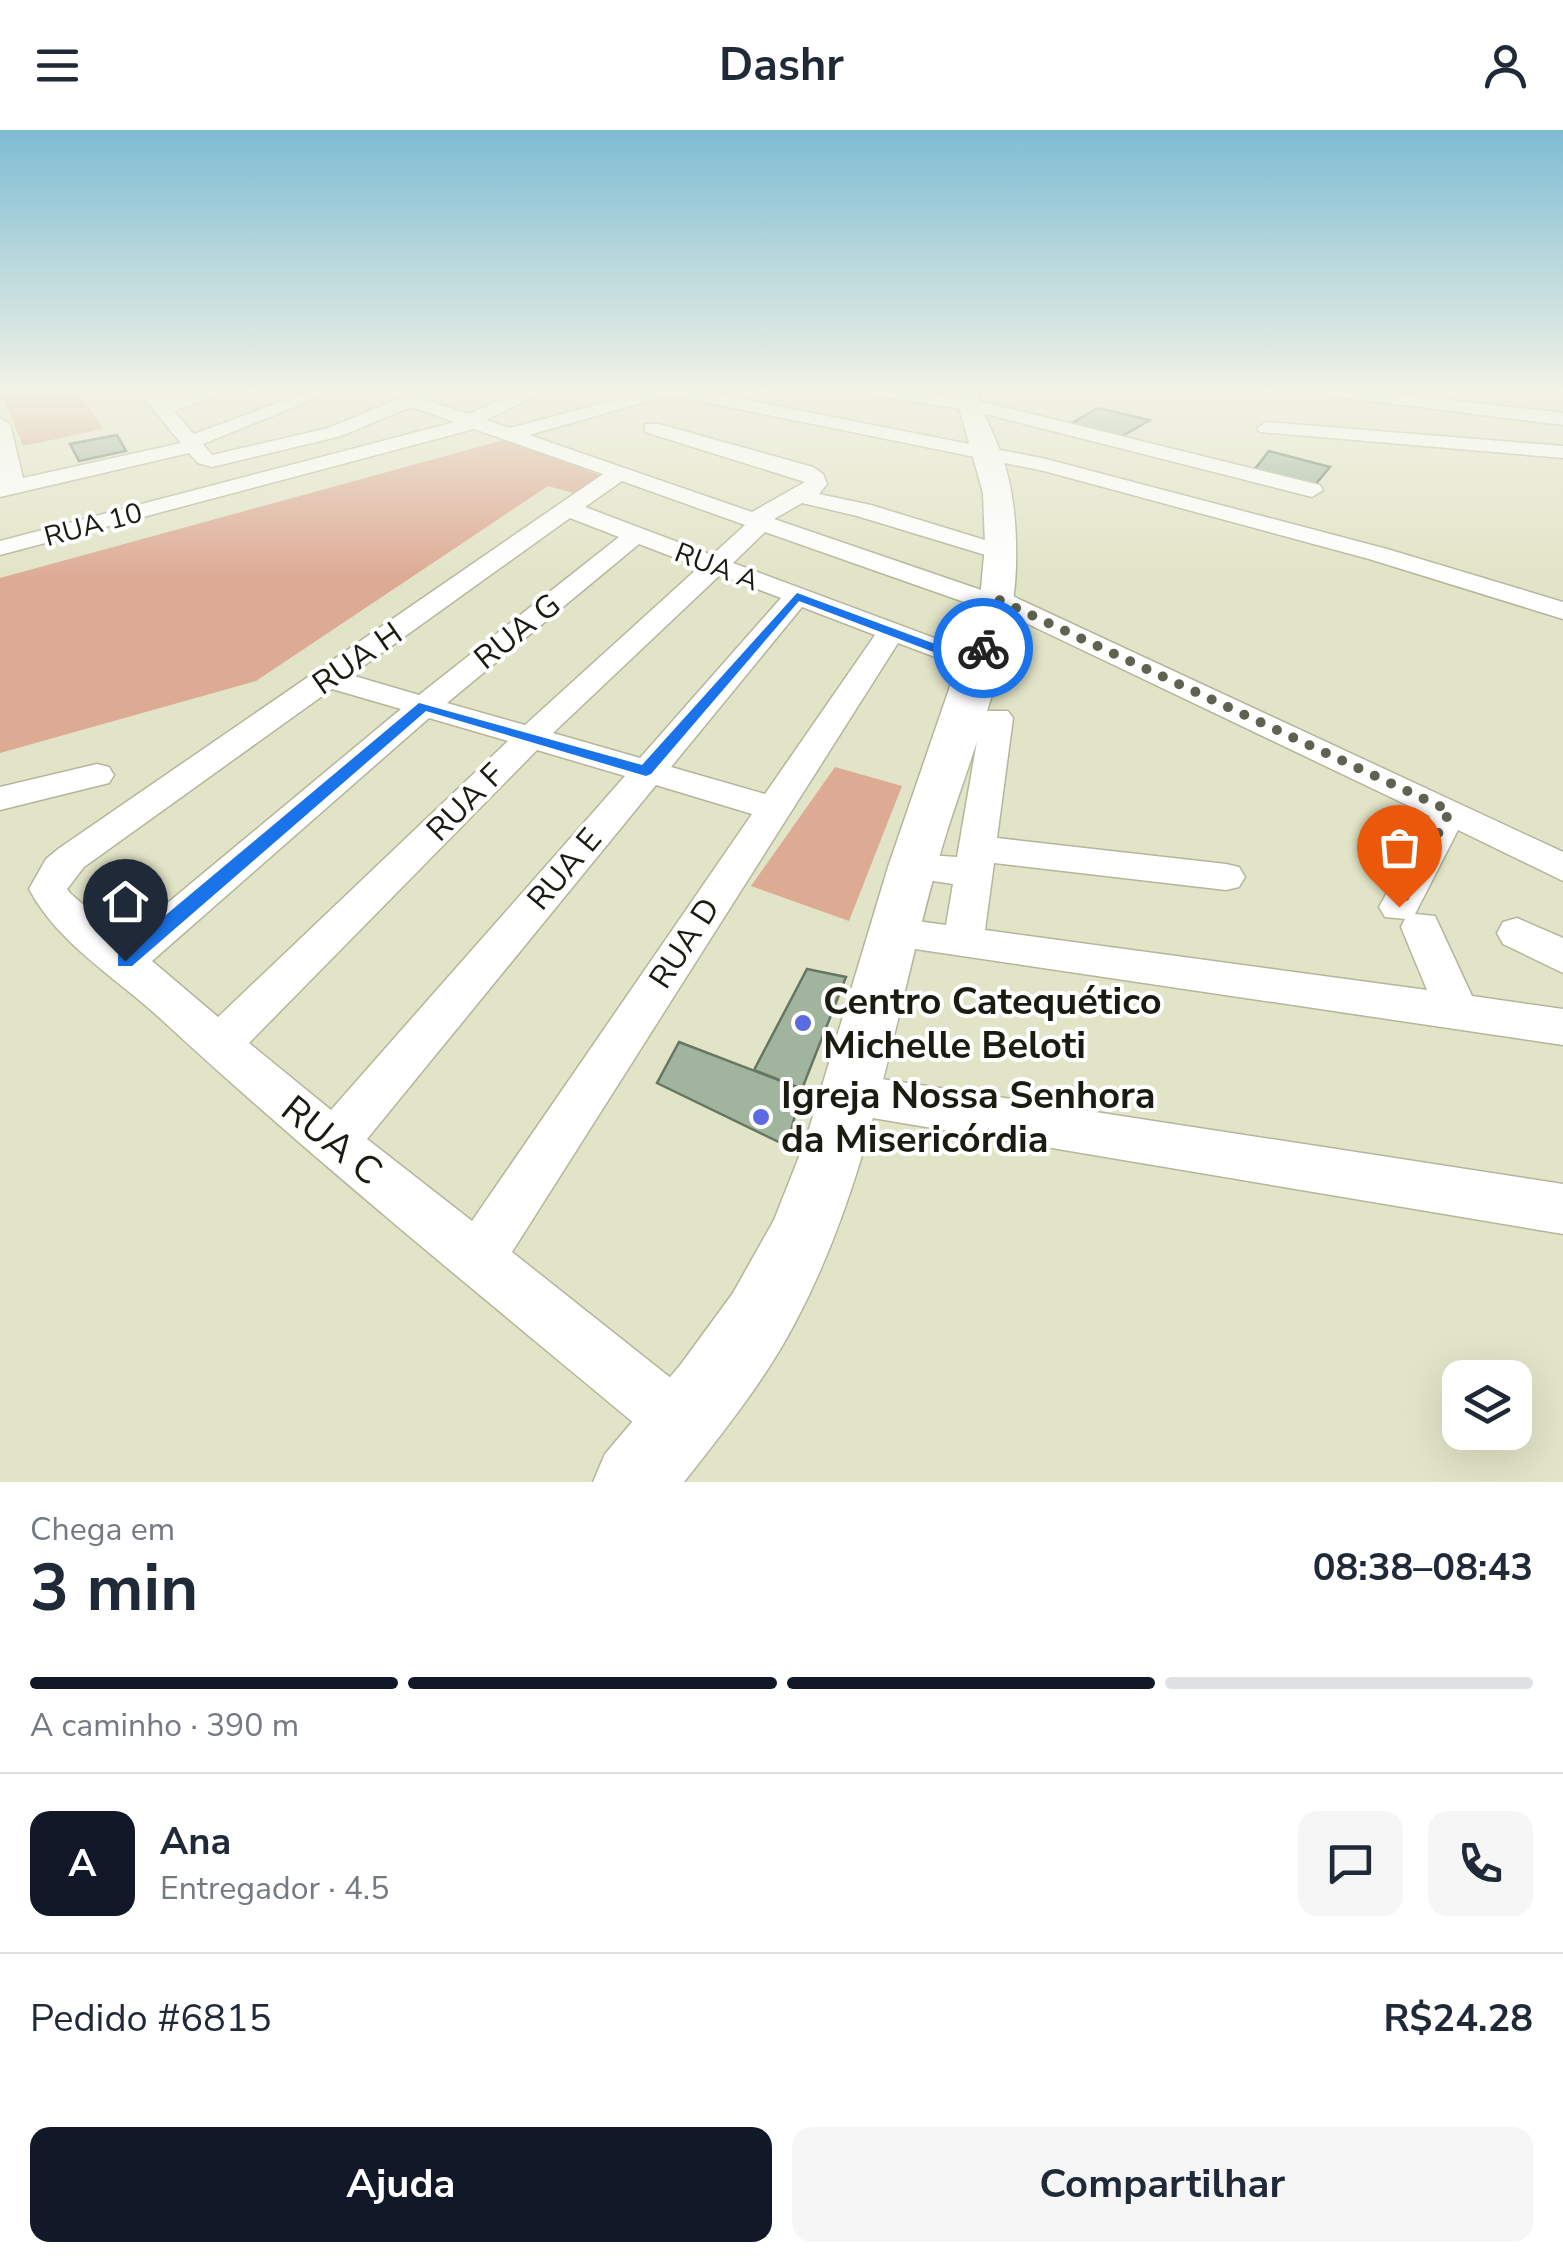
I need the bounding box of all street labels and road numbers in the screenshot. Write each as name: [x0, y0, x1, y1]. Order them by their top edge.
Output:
street label: RUA 10: [40, 494, 147, 556]
street label: RUA A: [669, 534, 764, 600]
street label: RUA G: [465, 583, 569, 679]
street label: RUA H: [304, 612, 411, 705]
street label: RUA F: [417, 754, 514, 851]
street label: RUA E: [517, 819, 611, 919]
street label: RUA D: [639, 890, 730, 997]
street label: RUA C: [271, 1084, 393, 1197]

